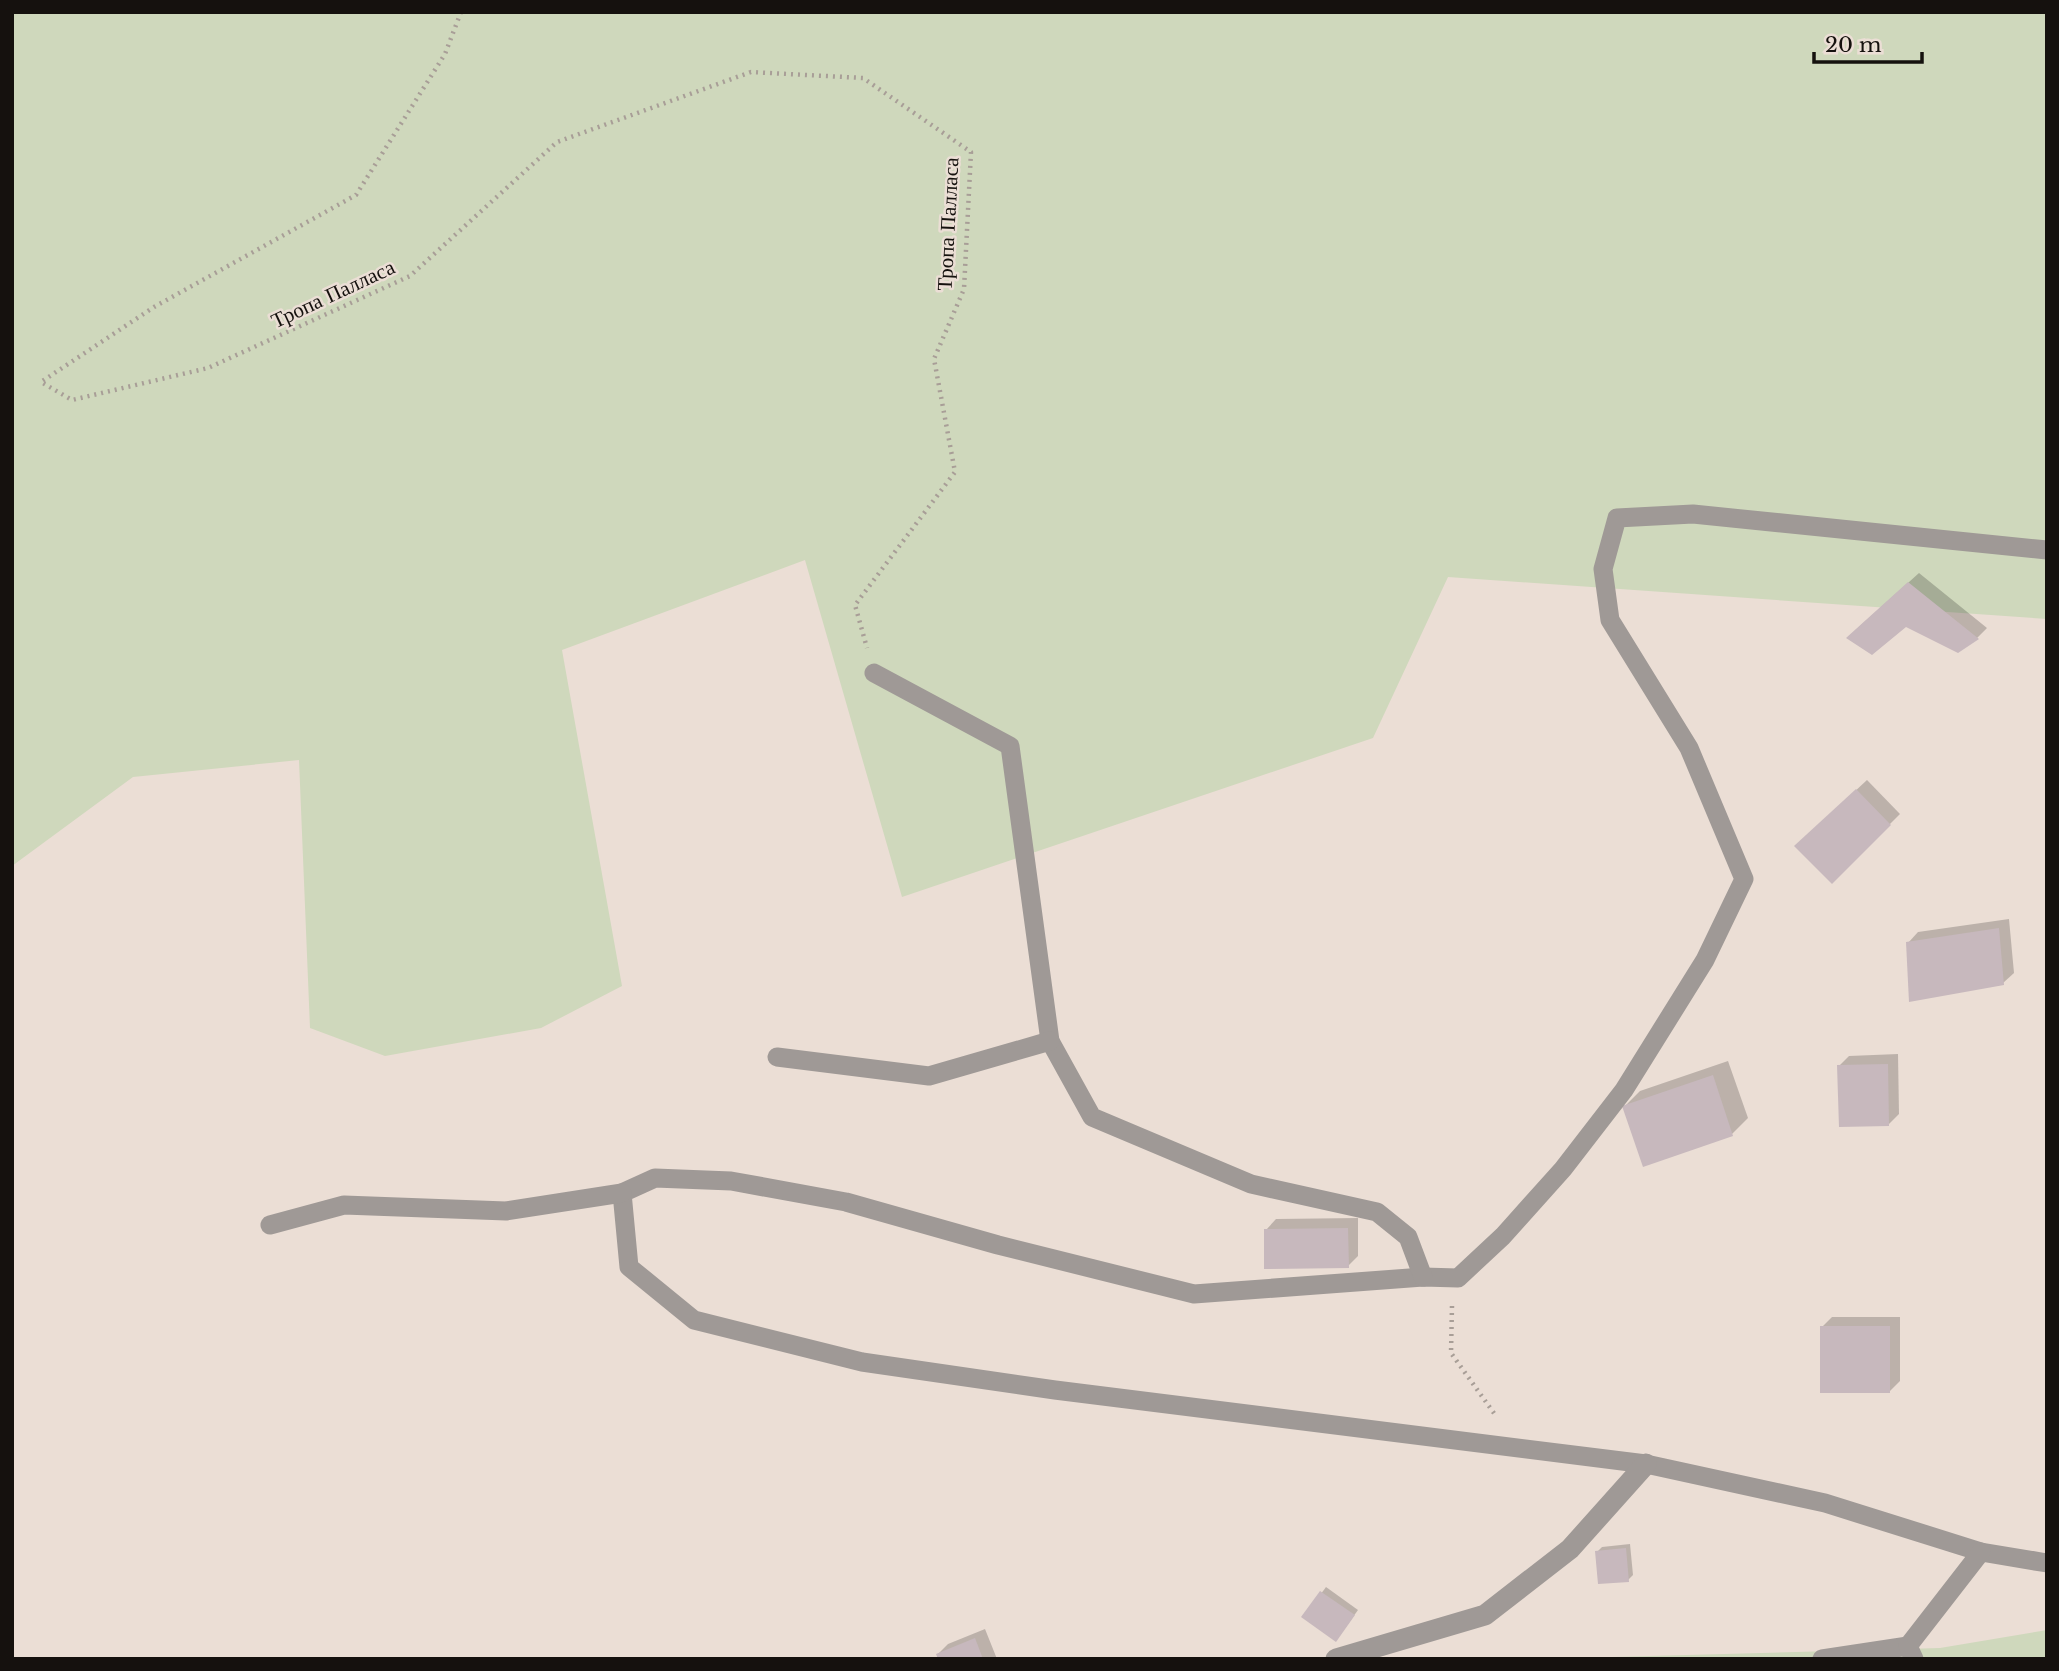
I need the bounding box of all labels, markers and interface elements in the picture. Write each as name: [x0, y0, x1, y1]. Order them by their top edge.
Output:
scale bar: [1814, 21, 1923, 65]
text: 20 m: [1825, 32, 1882, 58]
street label: Тропа Палласа: [932, 156, 965, 291]
street label: Тропа Палласа: [267, 254, 400, 334]

